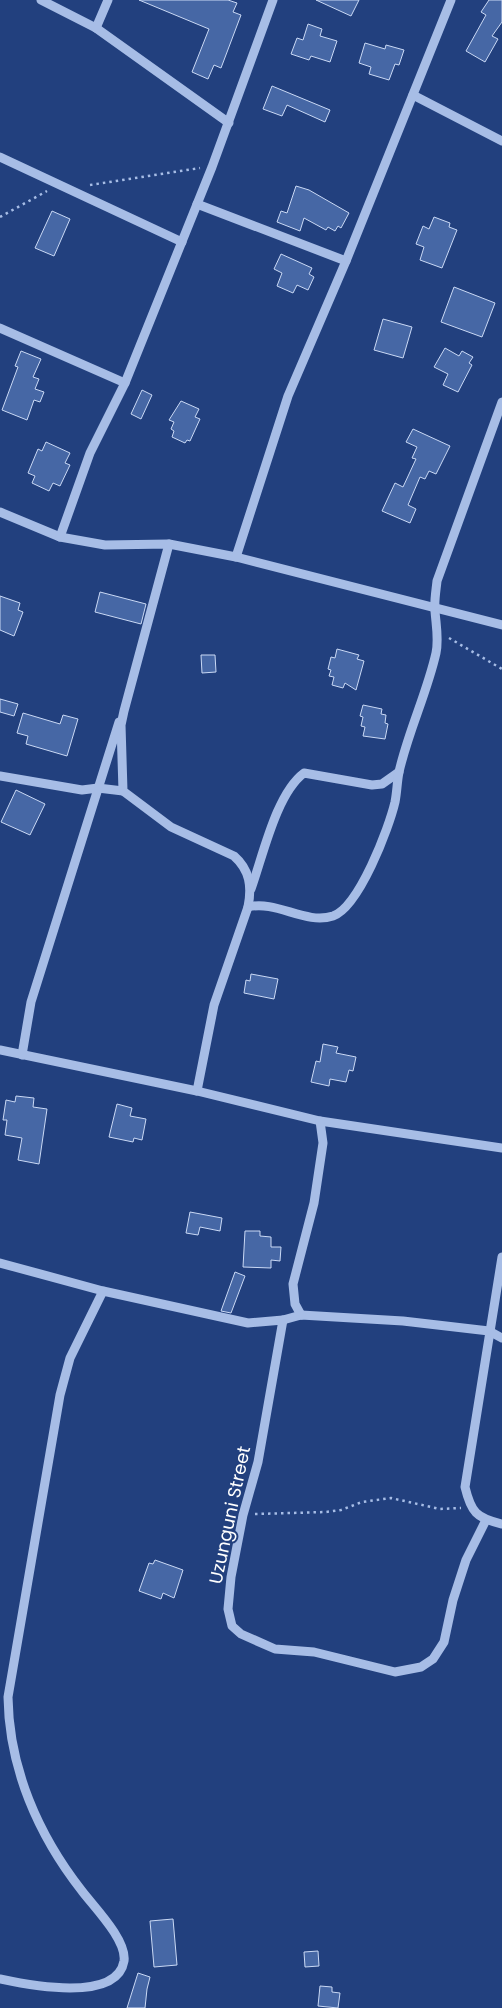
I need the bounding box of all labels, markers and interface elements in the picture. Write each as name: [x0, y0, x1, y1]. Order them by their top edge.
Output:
street label: Uzunguni Street: [203, 1444, 256, 1586]

